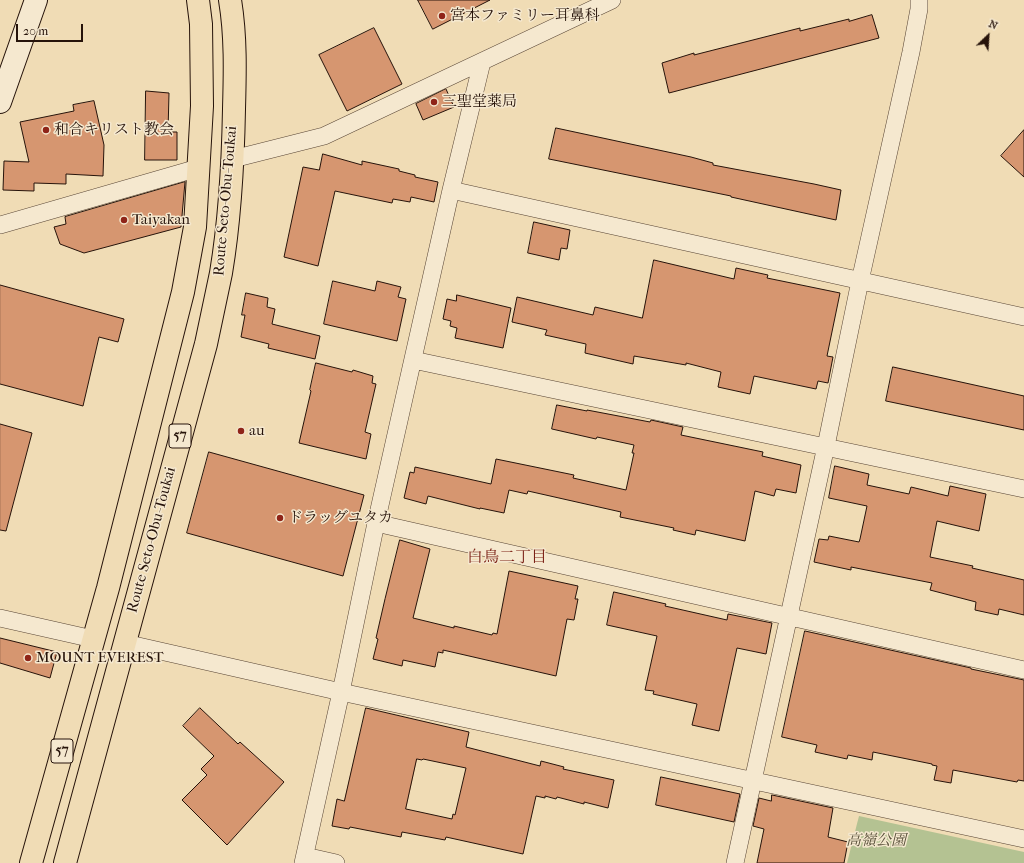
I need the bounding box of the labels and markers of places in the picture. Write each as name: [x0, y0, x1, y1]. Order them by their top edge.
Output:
place label: 宮本ファミリー耳鼻科: [450, 7, 600, 25]
marker: 宮本ファミリー耳鼻科: [437, 11, 447, 21]
place label: 三聖堂薬局: [442, 93, 517, 111]
marker: 三聖堂薬局: [429, 97, 439, 107]
place label: 和合キリスト教会: [54, 121, 174, 139]
marker: 和合キリスト教会: [41, 125, 51, 135]
place label: Taiyakan: [132, 211, 190, 229]
marker: Taiyakan: [119, 215, 129, 225]
place label: au: [249, 422, 264, 440]
marker: au: [236, 426, 246, 436]
place label: ドラッグユタカ: [288, 509, 393, 527]
marker: ドラッグユタカ: [275, 513, 285, 523]
place label: MOUNT EVEREST: [36, 649, 164, 667]
marker: MOUNT EVEREST: [23, 653, 33, 663]

